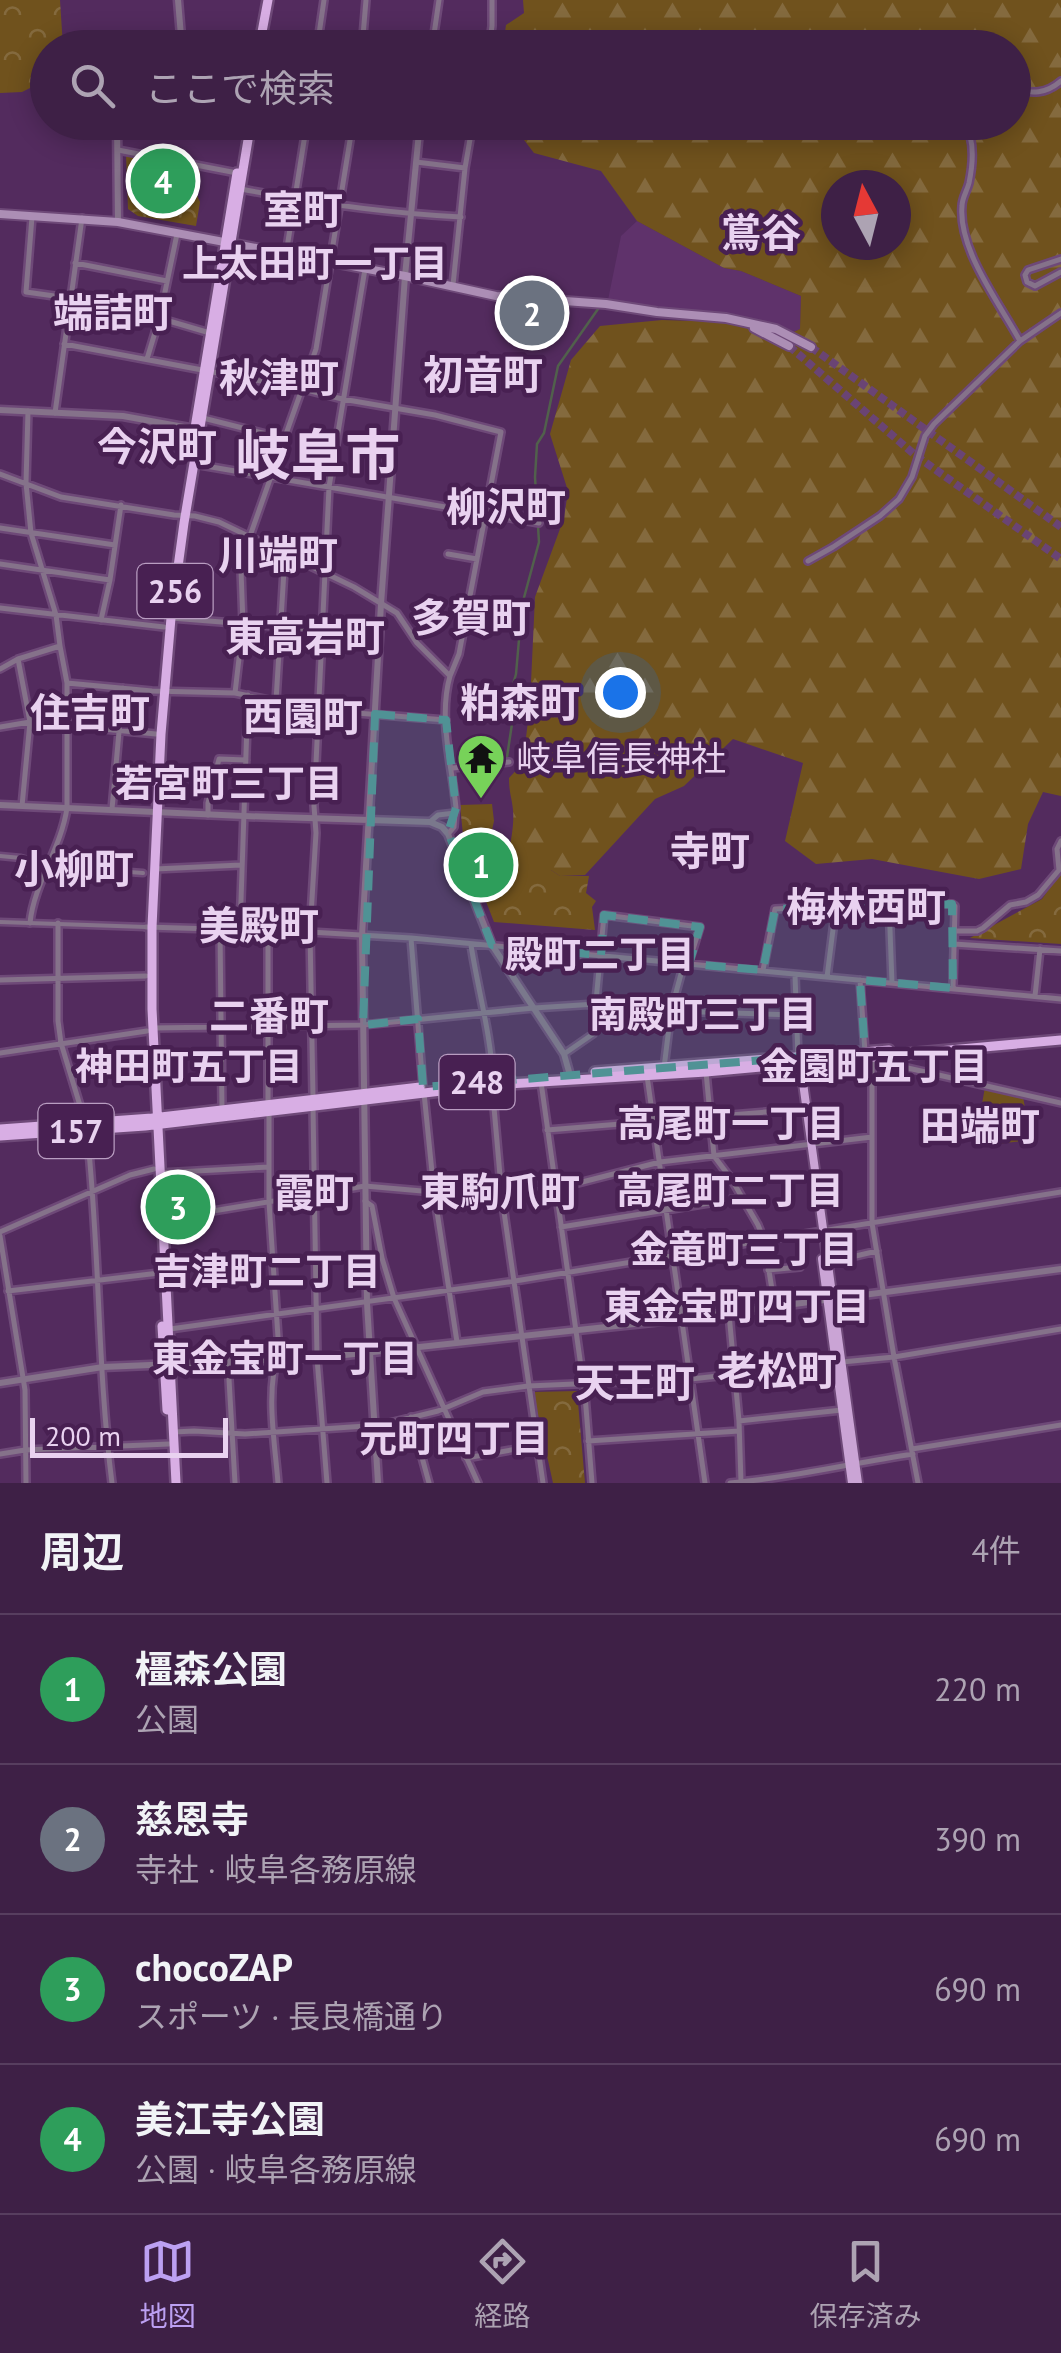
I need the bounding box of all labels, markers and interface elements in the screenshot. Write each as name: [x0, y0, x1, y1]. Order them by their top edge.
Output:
search box: [30, 30, 1031, 140]
icon: search: [65, 58, 120, 113]
text: ここで検索: [145, 63, 335, 112]
pin: 4: [130, 144, 196, 218]
north arrow: [821, 170, 911, 260]
district label: 室町: [263, 183, 343, 235]
district label: 鴬谷: [721, 206, 801, 258]
district label: 上太田町一丁目: [182, 238, 448, 287]
pin: 2: [500, 276, 564, 350]
district label: 端詰町: [53, 286, 173, 338]
district label: 初音町: [423, 348, 543, 400]
district label: 秋津町: [219, 351, 339, 403]
district label: 岐阜市: [235, 419, 401, 490]
district label: 今沢町: [97, 420, 217, 472]
district label: 柳沢町: [446, 480, 566, 532]
district label: 川端町: [218, 528, 338, 580]
road number: 256: [138, 564, 212, 618]
district label: 多賀町: [411, 591, 531, 643]
district label: 東高岩町: [225, 610, 385, 662]
your location: [595, 667, 646, 718]
district label: 粕森町: [460, 676, 580, 728]
district label: 住吉町: [30, 686, 150, 738]
district label: 西園町: [243, 690, 363, 742]
temple icon: 岐阜信長神社: [455, 732, 507, 800]
place label: 岐阜信長神社: [516, 735, 726, 781]
district label: 若宮町三丁目: [115, 758, 343, 807]
district label: 寺町: [670, 824, 750, 876]
pin: 1: [448, 828, 514, 902]
district label: 小柳町: [14, 842, 134, 894]
district label: 梅林西町: [786, 880, 946, 932]
district label: 美殿町: [199, 899, 319, 951]
district label: 殿町二丁目: [505, 929, 695, 978]
district label: 二番町: [209, 989, 329, 1041]
district label: 南殿町三丁目: [589, 989, 817, 1038]
district label: 神田町五丁目: [75, 1041, 303, 1090]
district label: 金園町五丁目: [760, 1041, 988, 1090]
road number: 248: [440, 1055, 514, 1109]
district label: 高尾町一丁目: [617, 1098, 845, 1147]
district label: 田端町: [920, 1099, 1040, 1151]
road number: 157: [38, 1104, 114, 1158]
district label: 東駒爪町: [420, 1165, 580, 1217]
district label: 高尾町二丁目: [616, 1165, 844, 1214]
district label: 霞町: [274, 1166, 354, 1218]
pin: 3: [146, 1170, 210, 1244]
district label: 金竜町三丁目: [630, 1224, 858, 1273]
district label: 吉津町二丁目: [153, 1246, 381, 1295]
district label: 東金宝町四丁目: [604, 1281, 870, 1330]
district label: 東金宝町一丁目: [152, 1333, 418, 1382]
district label: 老松町: [717, 1344, 837, 1396]
district label: 天王町: [575, 1356, 695, 1408]
scale bar: [30, 1413, 228, 1458]
district label: 元町四丁目: [359, 1413, 549, 1462]
text: 200 m: [45, 1417, 121, 1454]
text: 周辺: [40, 1524, 124, 1579]
text: 4件: [972, 1529, 1021, 1571]
text: 橿森公園: [135, 1644, 287, 1693]
text: 1: [63, 1668, 82, 1710]
text: 220 m: [934, 1668, 1021, 1710]
text: 公園: [135, 1698, 199, 1740]
text: 慈恩寺: [135, 1794, 249, 1843]
text: 2: [63, 1818, 82, 1860]
text: 390 m: [934, 1818, 1021, 1860]
text: 寺社 · 岐阜各務原線: [135, 1848, 417, 1890]
text: chocoZAP: [135, 1942, 293, 1991]
text: 3: [63, 1968, 82, 2010]
text: 690 m: [934, 1968, 1021, 2010]
text: スポーツ · 長良橋通り: [135, 1995, 448, 2037]
text: 美江寺公園: [135, 2094, 325, 2143]
text: 4: [63, 2118, 82, 2160]
text: 690 m: [934, 2118, 1021, 2160]
text: 公園 · 岐阜各務原線: [135, 2148, 417, 2190]
tab: 地図: [139, 2234, 196, 2334]
tab: 経路: [474, 2234, 531, 2334]
tab: 保存済み: [809, 2234, 922, 2334]

